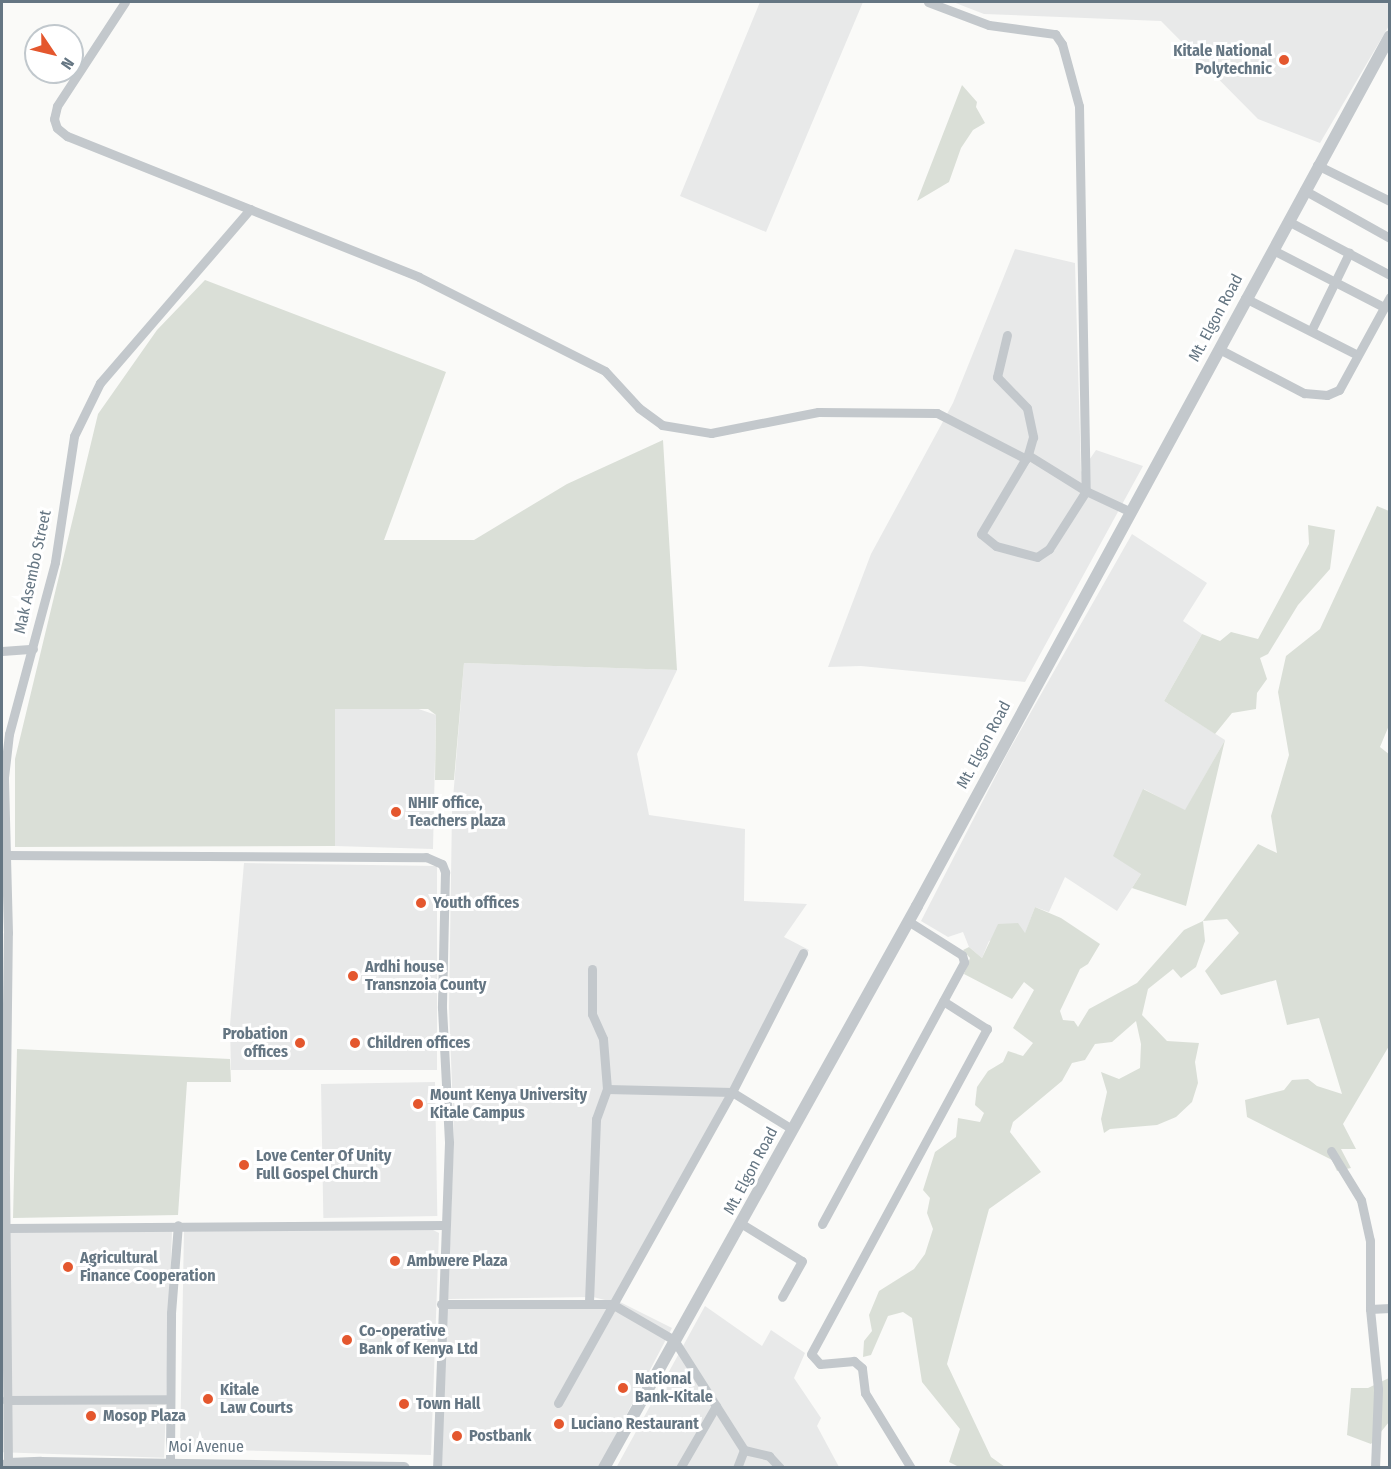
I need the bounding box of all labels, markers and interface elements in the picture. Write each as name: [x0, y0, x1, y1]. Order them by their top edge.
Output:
north arrow: [24, 24, 84, 84]
place label: Kitale National Polytechnic: [1173, 41, 1272, 79]
marker: Kitale National Polytechnic: [1277, 53, 1291, 67]
text: N: [57, 54, 78, 73]
street label: Mt. Elgon Road: [1185, 271, 1247, 365]
street label: Mak Asembo Street: [11, 508, 55, 636]
street label: Mt. Elgon Road: [953, 698, 1015, 792]
place label: NHIF office, Teachers plaza: [408, 793, 506, 831]
marker: NHIF office, Teachers plaza: [389, 805, 403, 819]
place label: Youth offices: [433, 893, 519, 913]
marker: Youth offices: [414, 896, 428, 910]
place label: Ardhi house Transnzoia County: [365, 957, 486, 995]
marker: Ardhi house Transnzoia County: [346, 969, 360, 983]
place label: Probation offices: [222, 1024, 288, 1062]
place label: Children offices: [367, 1033, 470, 1053]
marker: Probation offices: [293, 1036, 307, 1050]
marker: Children offices: [348, 1036, 362, 1050]
place label: Mount Kenya University Kitale Campus: [430, 1085, 587, 1123]
marker: Mount Kenya University Kitale Campus: [411, 1097, 425, 1111]
street label: Mt. Elgon Road: [720, 1124, 782, 1218]
place label: Love Center Of Unity Full Gospel Church: [256, 1146, 391, 1184]
marker: Love Center Of Unity Full Gospel Church: [237, 1158, 251, 1172]
place label: Agricultural Finance Cooperation: [80, 1248, 216, 1286]
place label: Ambwere Plaza: [407, 1251, 508, 1271]
marker: Ambwere Plaza: [388, 1254, 402, 1268]
marker: Agricultural Finance Cooperation: [61, 1260, 75, 1274]
place label: Co-operative Bank of Kenya Ltd: [359, 1321, 478, 1359]
marker: Co-operative Bank of Kenya Ltd: [340, 1333, 354, 1347]
place label: National Bank-Kitale: [635, 1369, 713, 1407]
place label: Kitale Law Courts: [220, 1380, 293, 1418]
marker: National Bank-Kitale: [616, 1381, 630, 1395]
marker: Kitale Law Courts: [201, 1392, 215, 1406]
place label: Town Hall: [416, 1394, 480, 1414]
marker: Town Hall: [397, 1397, 411, 1411]
place label: Mosop Plaza: [103, 1406, 186, 1426]
marker: Mosop Plaza: [84, 1409, 98, 1423]
place label: Luciano Restaurant: [571, 1414, 699, 1434]
marker: Luciano Restaurant: [552, 1417, 566, 1431]
place label: Postbank: [469, 1426, 531, 1446]
marker: Postbank: [450, 1429, 464, 1443]
street label: Moi Avenue: [168, 1437, 244, 1457]

